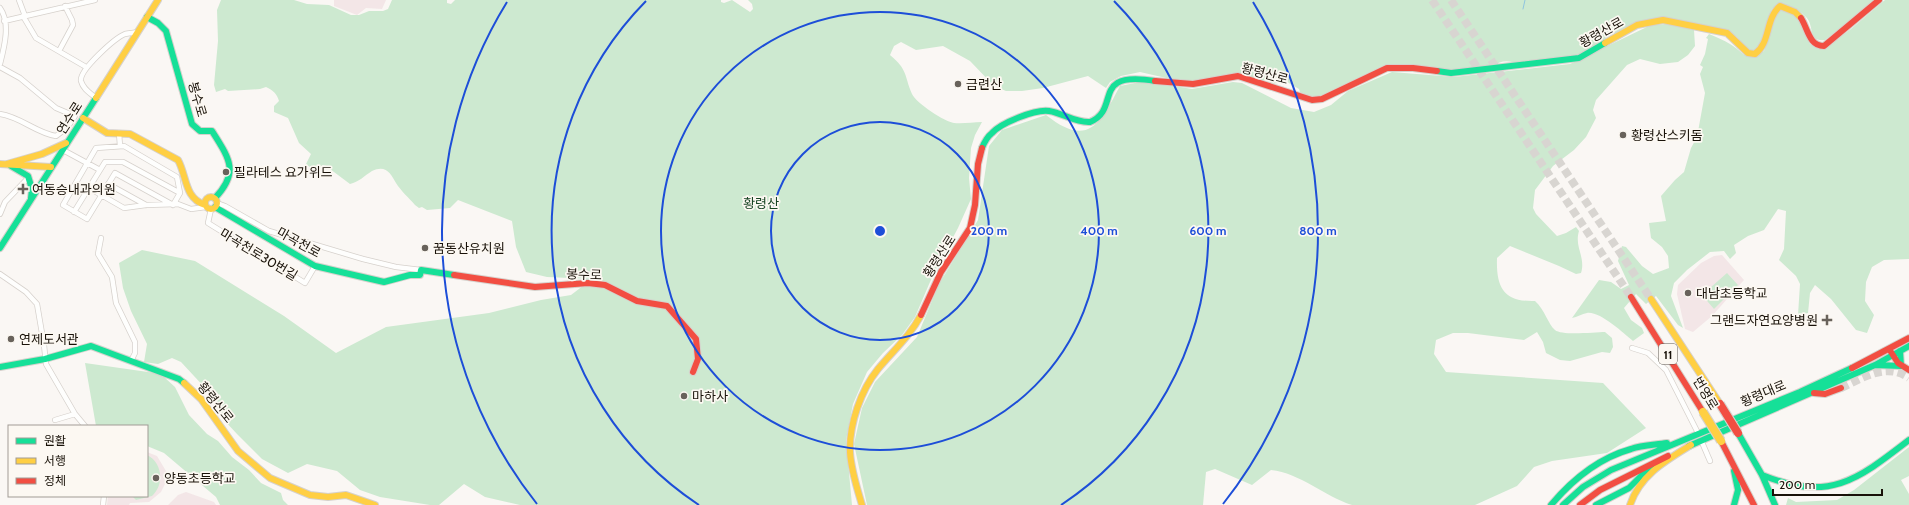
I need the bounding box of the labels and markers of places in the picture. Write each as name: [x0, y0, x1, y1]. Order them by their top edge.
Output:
place label: 금련산: [966, 76, 1002, 92]
marker: 금련산: [953, 79, 963, 89]
place label: 황령산스키돔: [1631, 127, 1703, 143]
marker: 황령산스키돔: [1618, 130, 1628, 140]
place label: 필라테스 요가위드: [234, 164, 333, 180]
marker: 필라테스 요가위드: [221, 167, 231, 177]
place label: 여동승내과의원: [32, 181, 116, 197]
marker: 여동승내과의원: [17, 183, 29, 195]
centre of rings: [873, 224, 887, 238]
place label: 꿈동산유치원: [433, 240, 505, 256]
marker: 꿈동산유치원: [420, 243, 430, 253]
place label: 대남초등학교: [1696, 285, 1768, 301]
marker: 대남초등학교: [1683, 288, 1693, 298]
place label: 그랜드자연요양병원: [1710, 312, 1818, 328]
marker: 그랜드자연요양병원: [1821, 314, 1833, 326]
place label: 연제도서관: [19, 331, 79, 347]
marker: 연제도서관: [6, 334, 16, 344]
place label: 마하사: [692, 388, 728, 404]
marker: 마하사: [679, 391, 689, 401]
place label: 양동초등학교: [164, 470, 236, 486]
marker: 양동초등학교: [151, 473, 161, 483]

